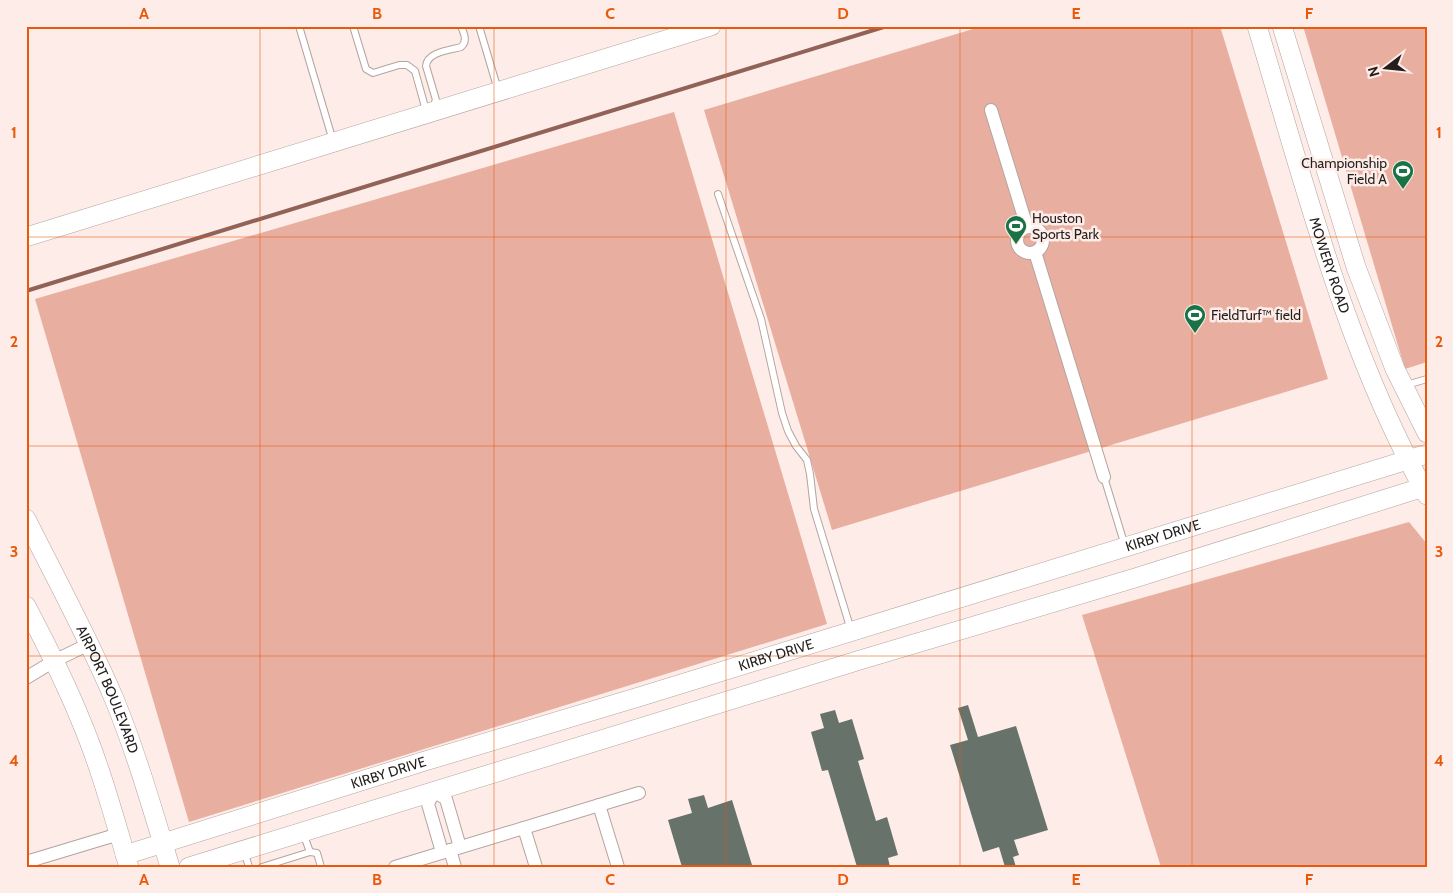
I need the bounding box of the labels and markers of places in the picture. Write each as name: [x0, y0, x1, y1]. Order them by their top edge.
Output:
place label: Championship Field A: [1301, 154, 1387, 188]
sports icon: Championship Field A: [1391, 159, 1415, 190]
place label: Houston Sports Park: [1032, 209, 1100, 243]
sports icon: Houston Sports Park: [1004, 214, 1028, 245]
sports icon: FieldTurf™ field: [1183, 303, 1207, 334]
place label: FieldTurf™ field: [1211, 306, 1301, 324]

